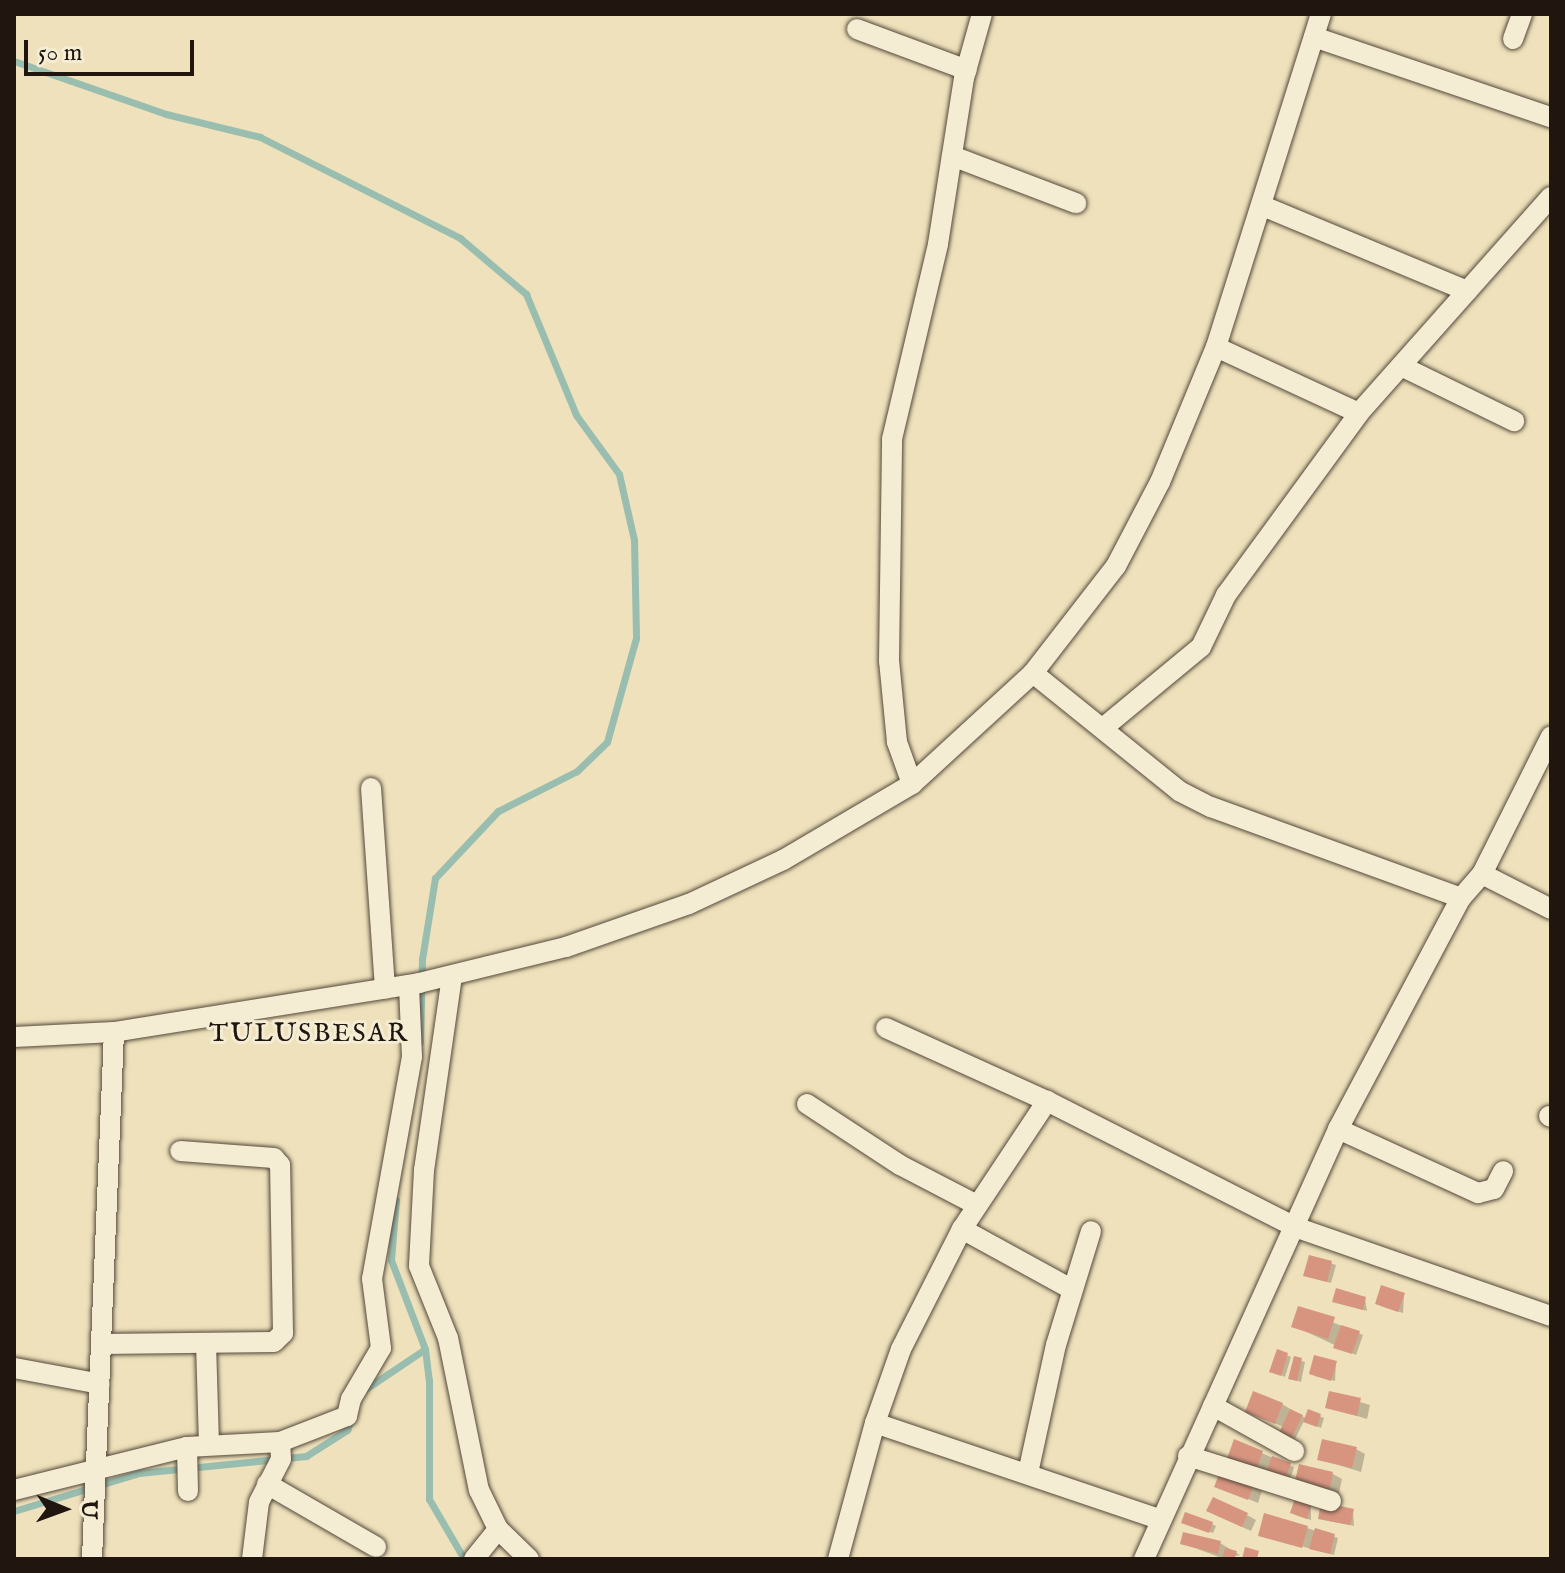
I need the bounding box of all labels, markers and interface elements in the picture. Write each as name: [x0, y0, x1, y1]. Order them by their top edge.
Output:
scale bar: [28, 24, 198, 74]
text: 50 m: [38, 38, 82, 69]
district label: TULUSBESAR: [209, 1018, 409, 1050]
north arrow: [24, 1469, 104, 1549]
text: U: [74, 1500, 102, 1519]

